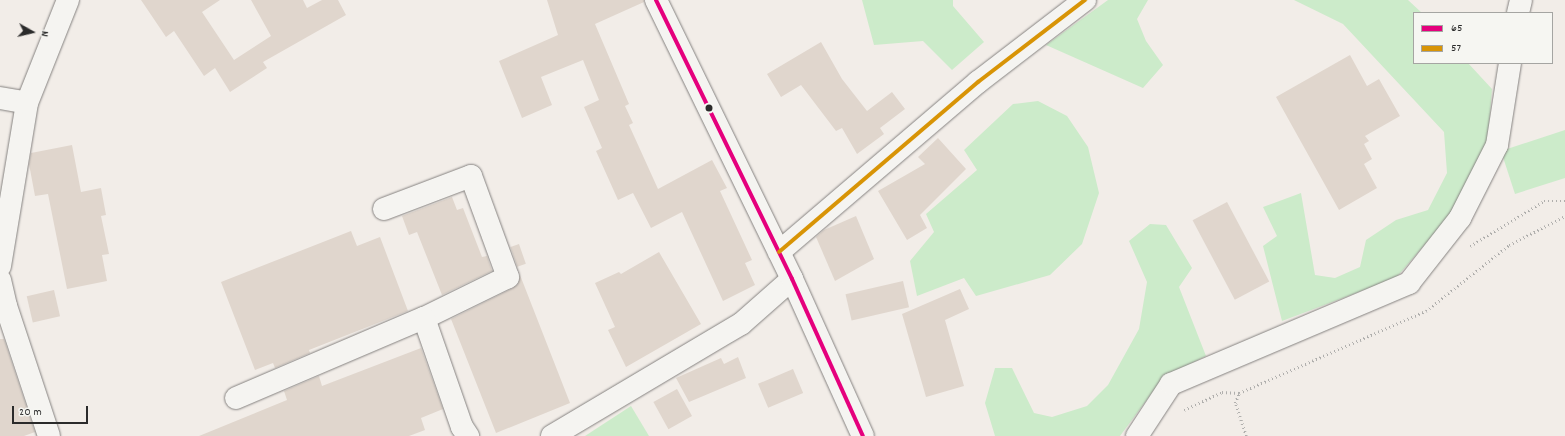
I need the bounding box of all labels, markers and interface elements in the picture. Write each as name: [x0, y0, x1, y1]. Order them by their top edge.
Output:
north arrow: [12, 12, 52, 52]
legend: [1413, 12, 1553, 64]
text: 65: [1451, 20, 1462, 37]
text: N: [36, 30, 52, 37]
text: 57: [1451, 40, 1461, 57]
unlabelled marker: [704, 103, 714, 113]
scale bar: [14, 398, 90, 424]
text: 20 m: [19, 404, 42, 421]

